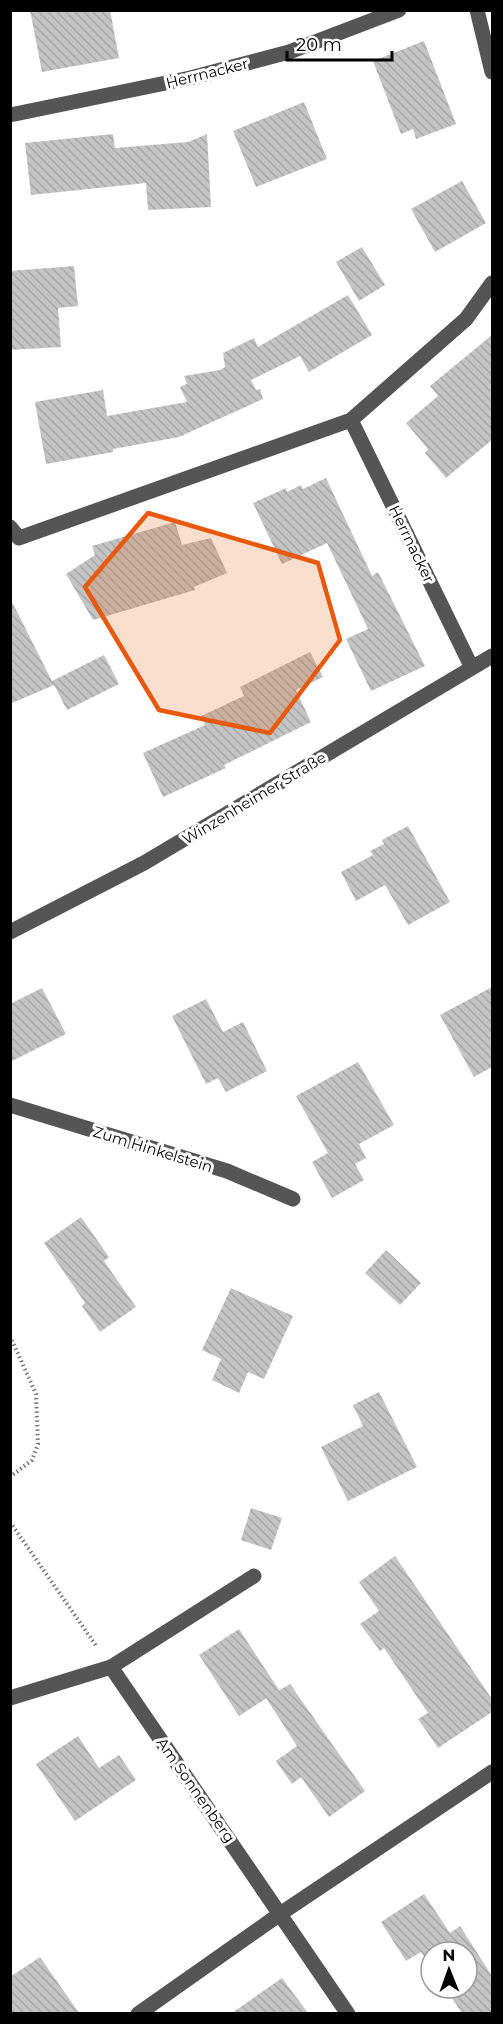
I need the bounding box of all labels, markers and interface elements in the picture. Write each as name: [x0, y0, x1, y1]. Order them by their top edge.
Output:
scale bar: [287, 24, 392, 62]
text: 20 m: [296, 34, 342, 56]
street label: Herrnacker: [164, 54, 250, 92]
street label: Herrnacker: [385, 502, 439, 586]
street label: Winzenheimer Straße: [179, 748, 329, 848]
street label: Zum Hinkelstein: [91, 1122, 215, 1176]
street label: Am Sonnenberg: [153, 1734, 239, 1846]
north arrow: [419, 1940, 479, 2000]
text: N: [442, 1946, 455, 1965]

